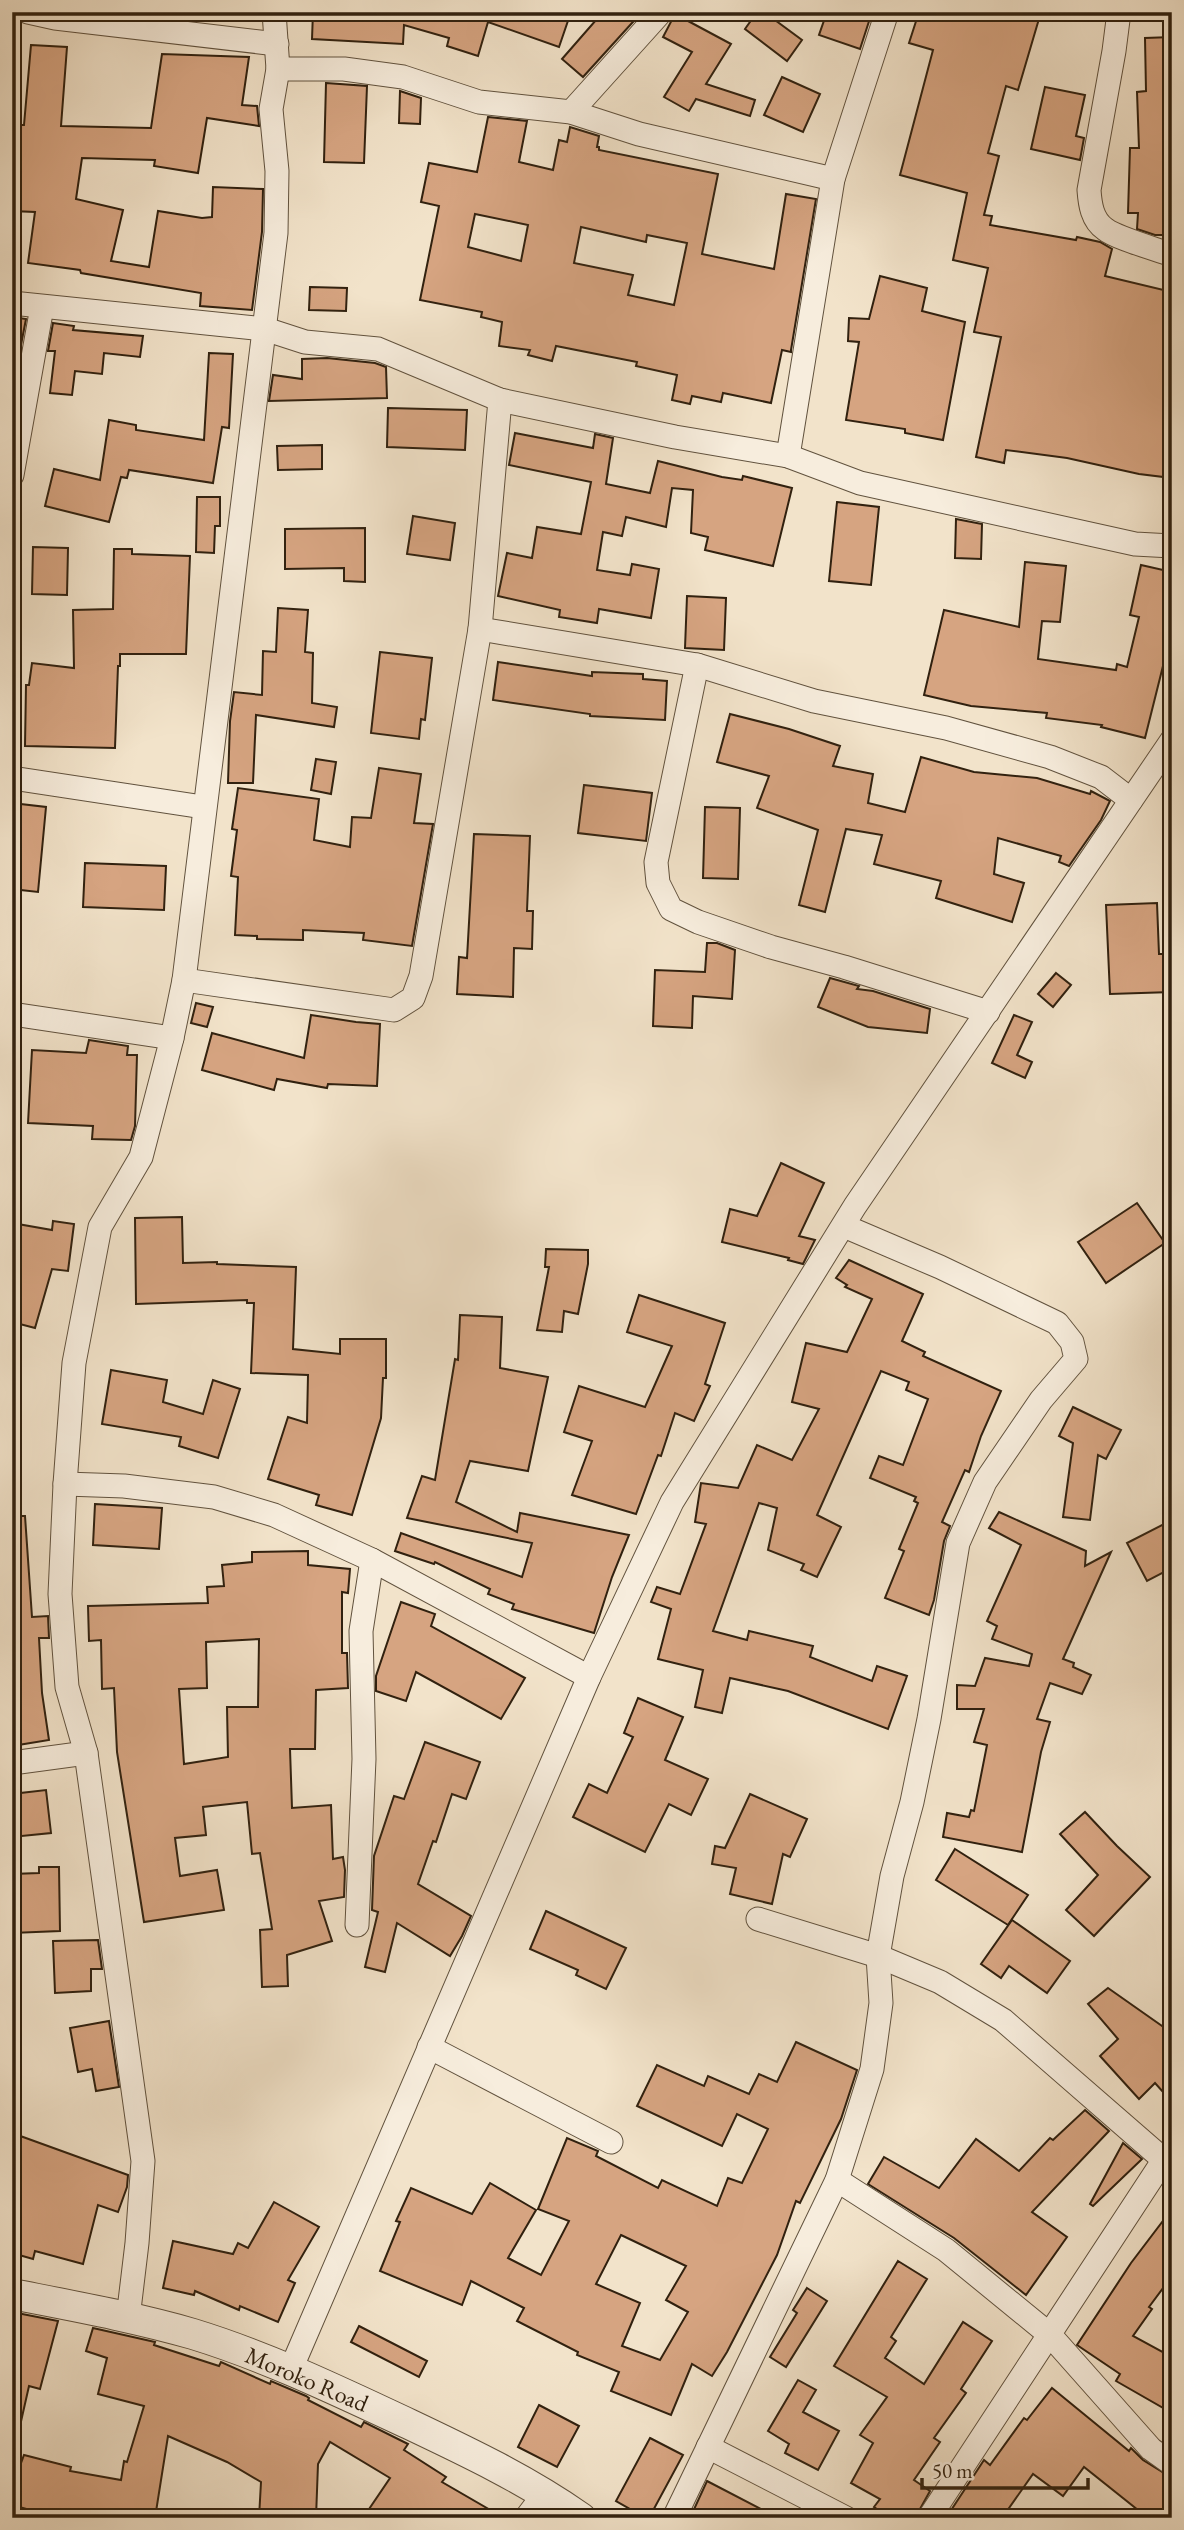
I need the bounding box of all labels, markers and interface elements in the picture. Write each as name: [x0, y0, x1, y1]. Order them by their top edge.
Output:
street label: Moroko Road: [241, 2339, 374, 2419]
scale bar: [922, 2446, 1088, 2490]
text: 50 m: [932, 2457, 973, 2484]

